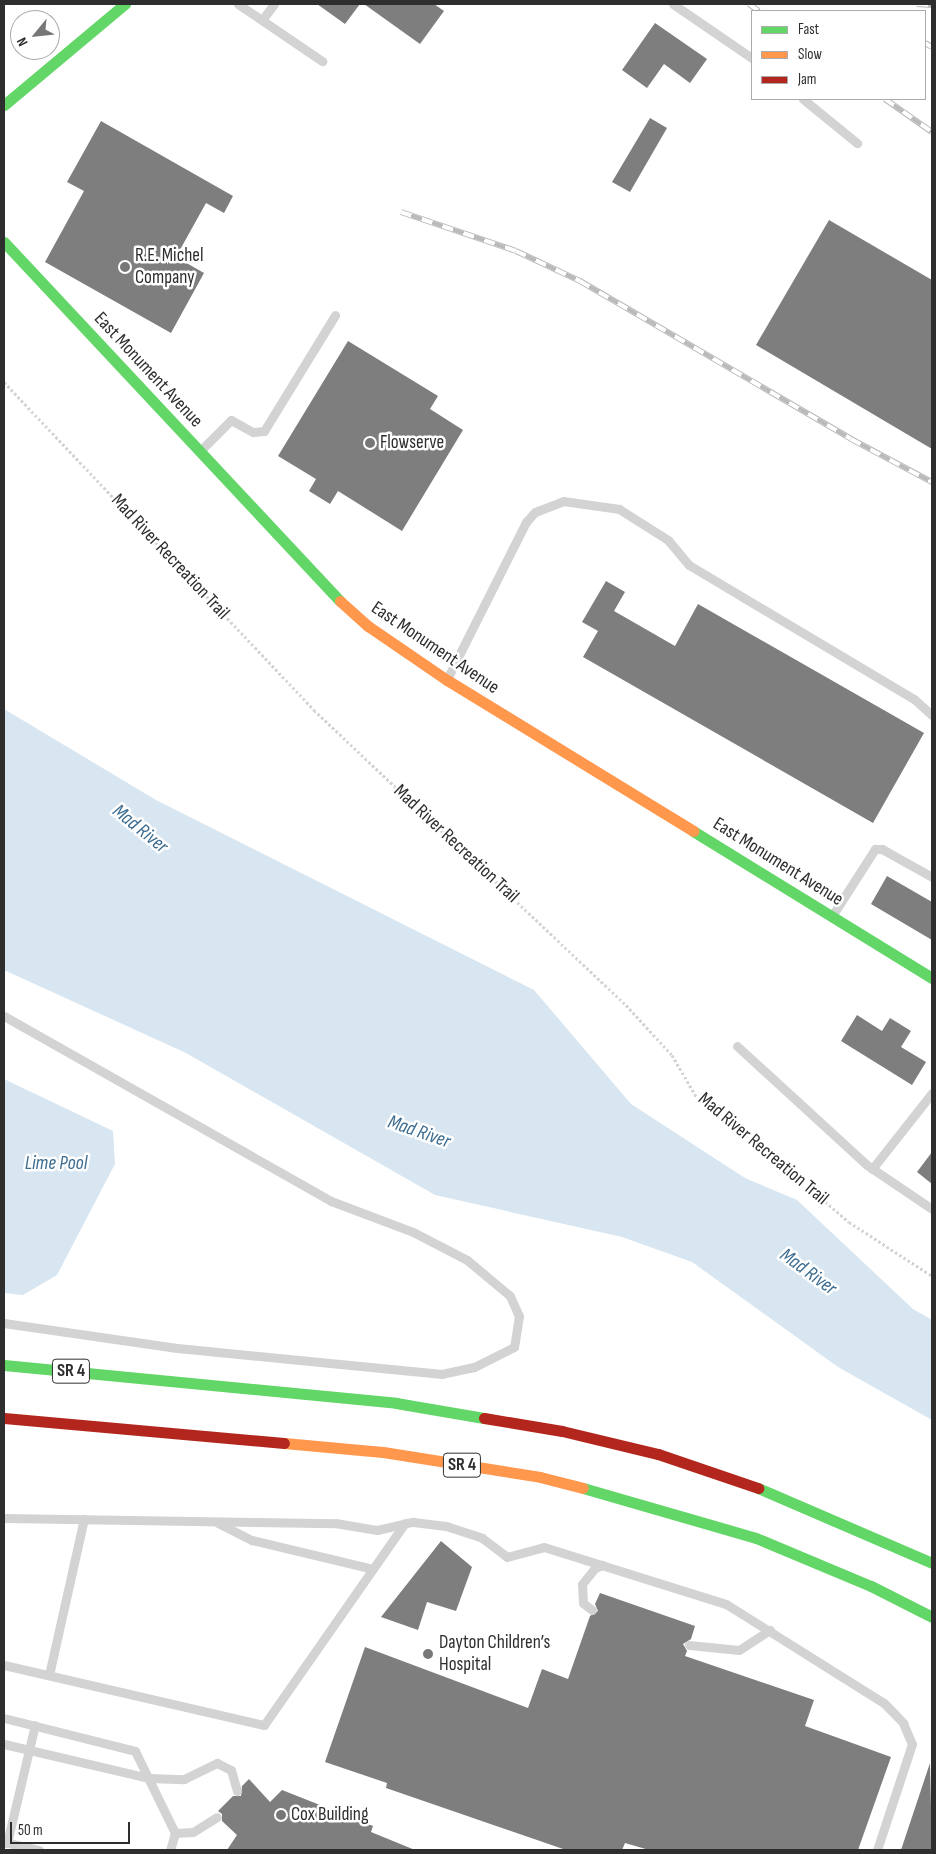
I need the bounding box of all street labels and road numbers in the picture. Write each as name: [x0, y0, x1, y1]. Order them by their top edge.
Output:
street label: East Monument Avenue: [89, 308, 207, 432]
street label: Mad River Recreation Trail: [106, 490, 234, 624]
street label: East Monument Avenue: [367, 597, 503, 699]
street label: Mad River Recreation Trail: [389, 780, 523, 908]
street label: East Monument Avenue: [709, 813, 847, 911]
street label: Mad River Recreation Trail: [693, 1088, 833, 1210]
road number: SR 4: [51, 1355, 91, 1386]
road number: SR 4: [442, 1450, 482, 1480]

